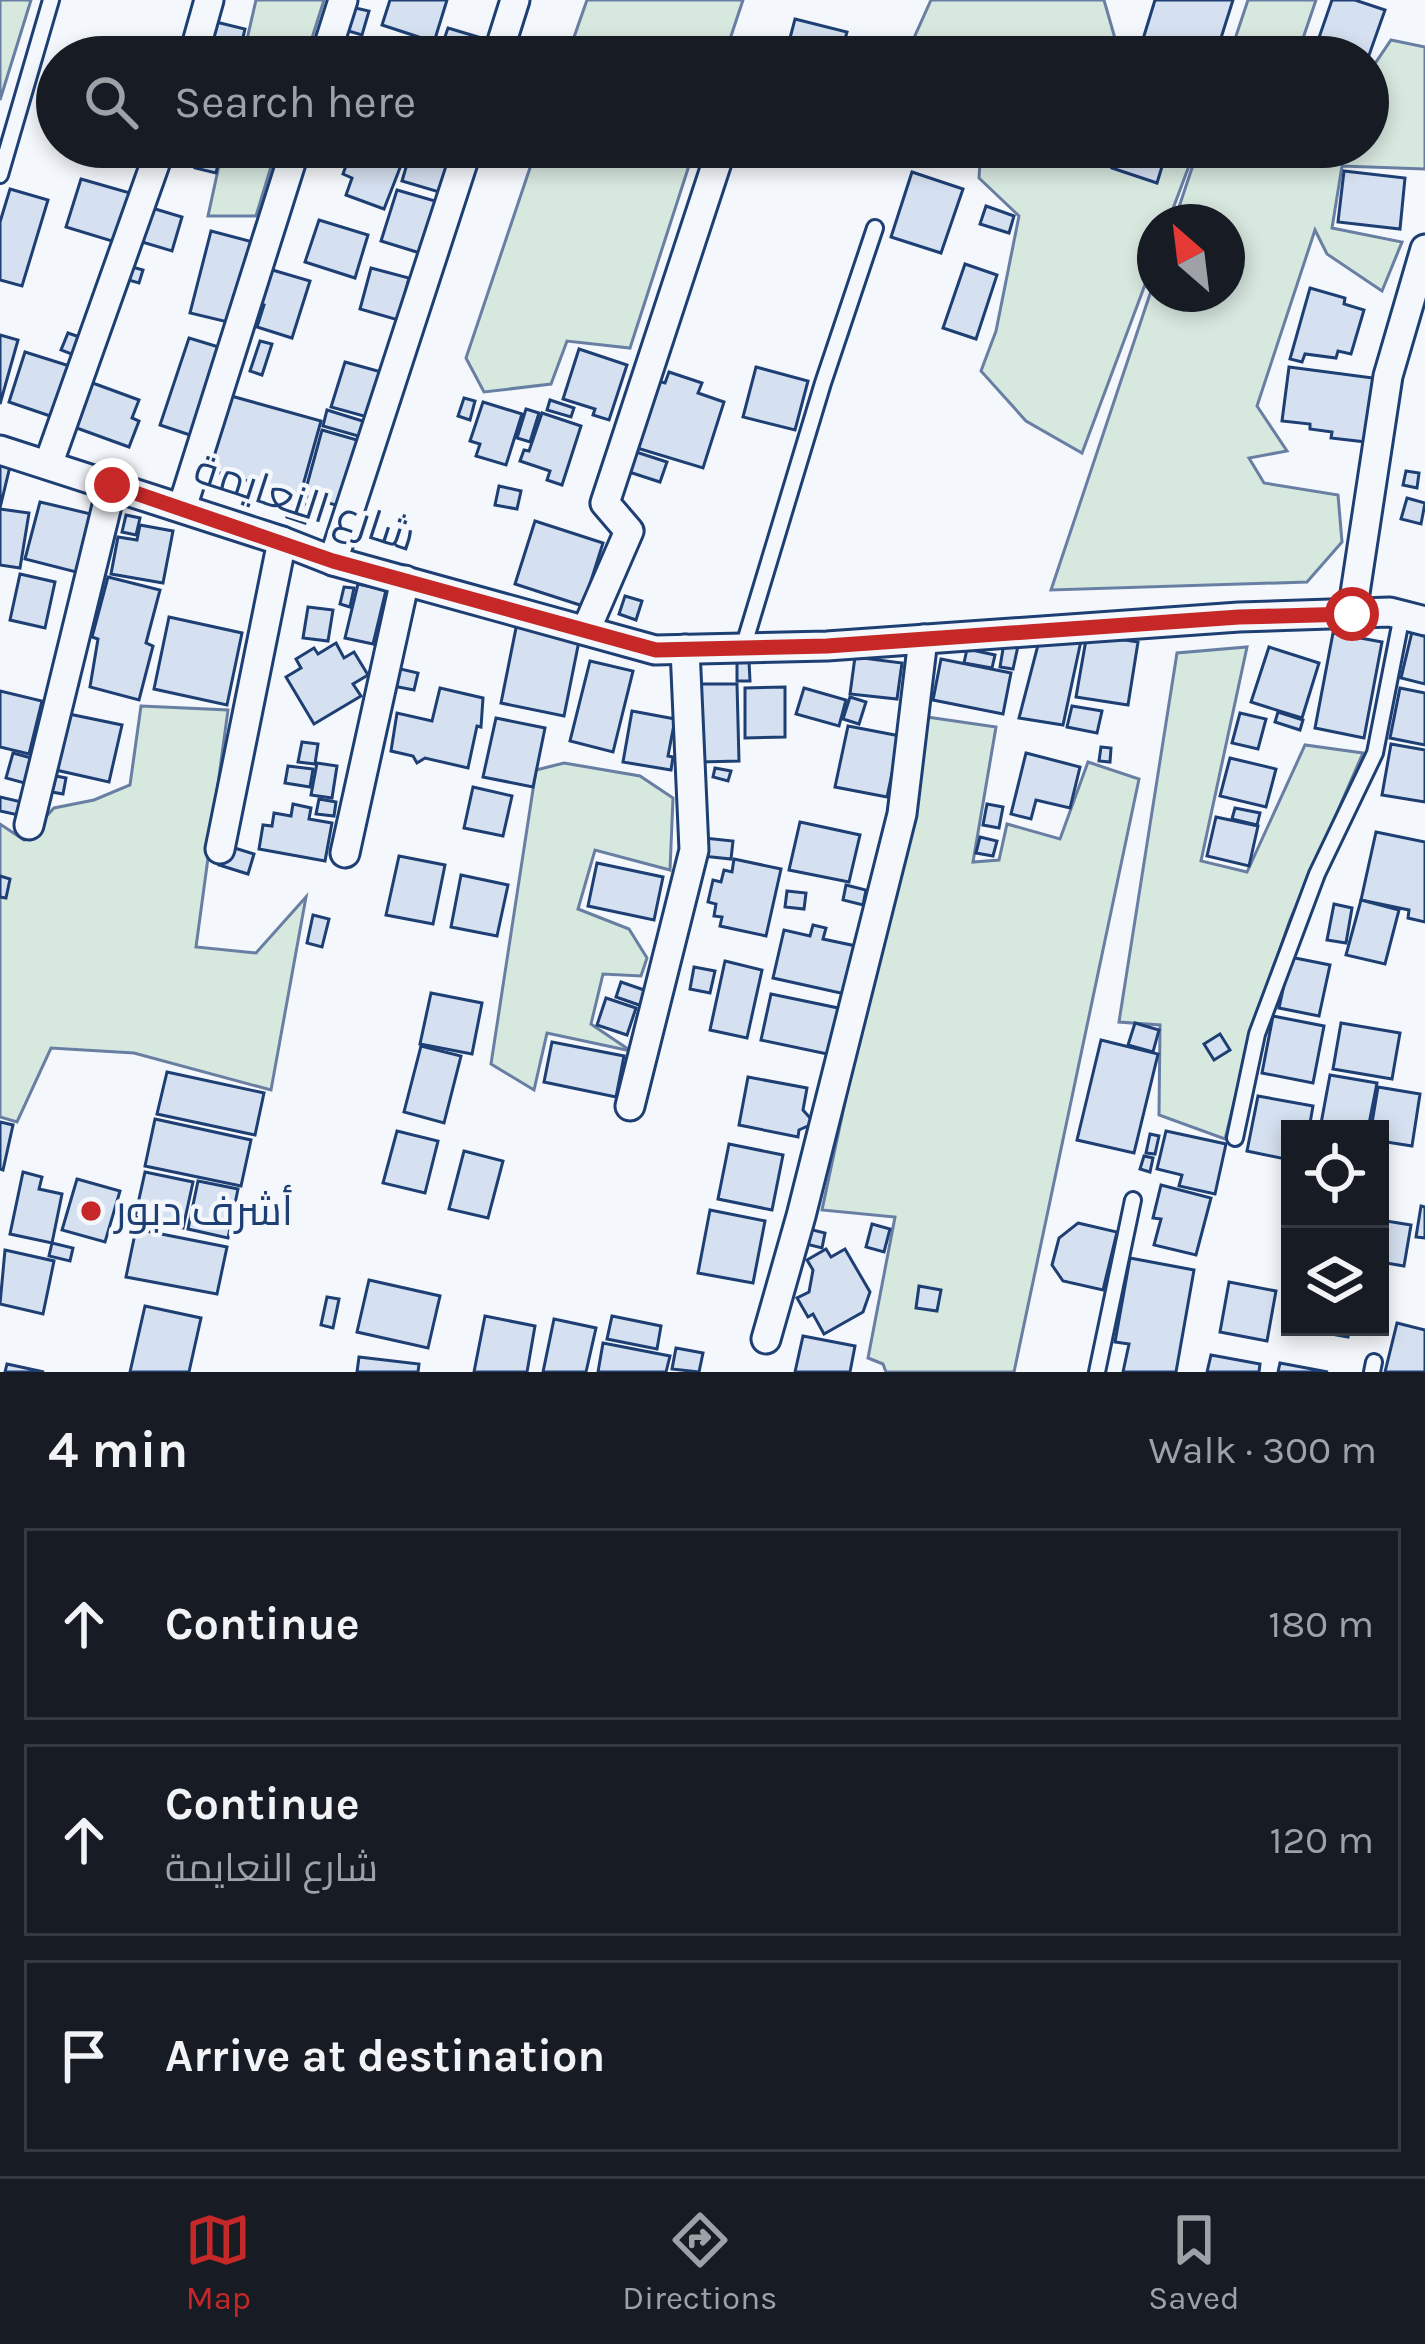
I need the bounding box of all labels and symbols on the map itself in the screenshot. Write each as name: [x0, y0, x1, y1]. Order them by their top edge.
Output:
north arrow: [1137, 204, 1245, 312]
street label: شارع النعايمة: [188, 444, 422, 564]
route end: [85, 458, 139, 512]
route start: [1325, 587, 1379, 641]
place label: أشرف دبور: [113, 1184, 293, 1236]
marker: أشرف دبور: [78, 1198, 104, 1224]

